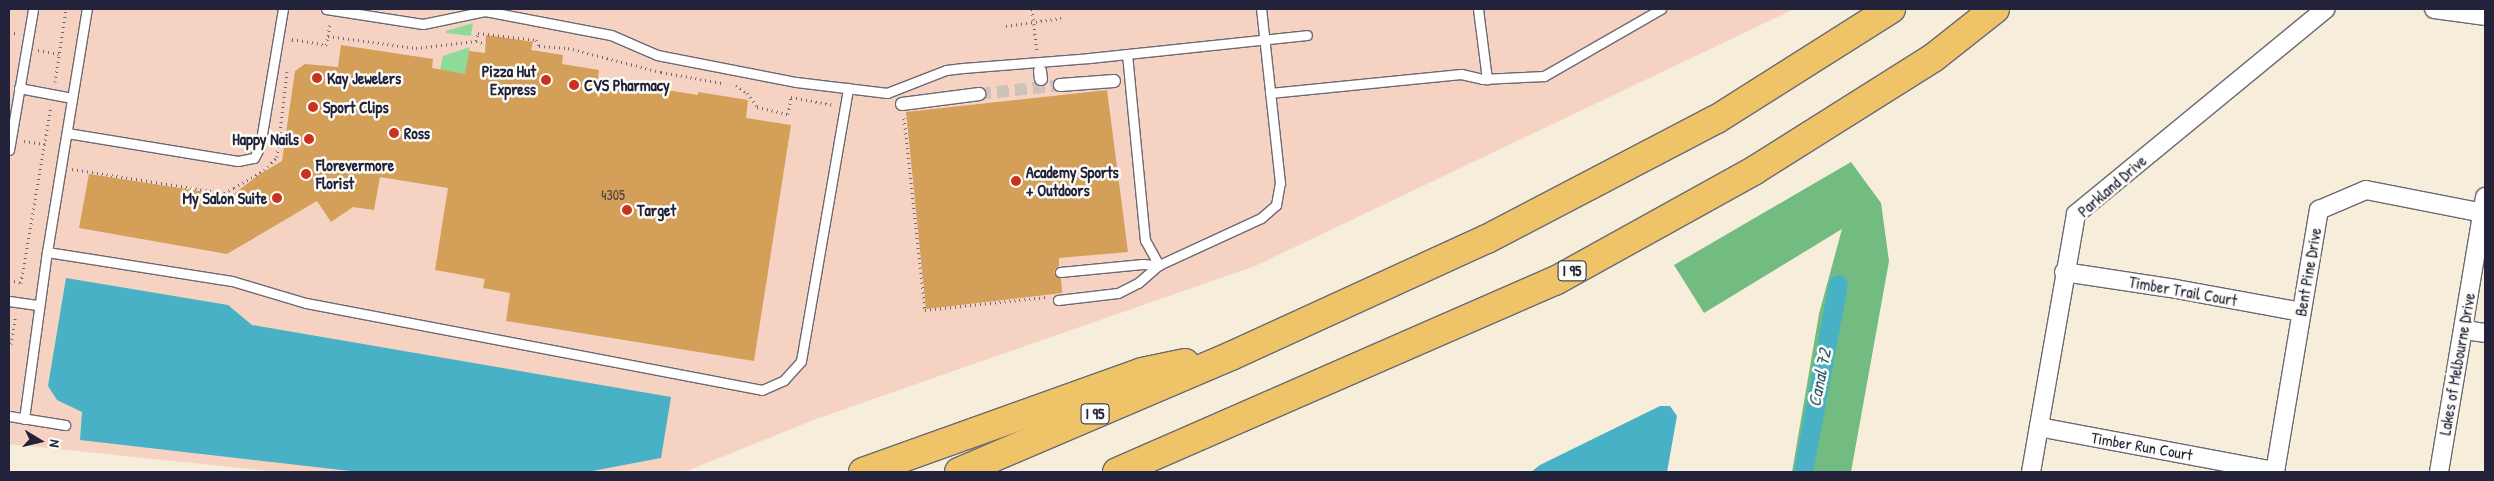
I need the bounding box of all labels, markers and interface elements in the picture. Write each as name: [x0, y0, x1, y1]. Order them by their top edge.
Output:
place label: Pizza Hut Express: [482, 61, 536, 99]
place label: Kay Jewelers: [327, 68, 401, 88]
marker: Kay Jewelers: [311, 72, 323, 84]
marker: Pizza Hut Express: [540, 74, 552, 86]
place label: CVS Pharmacy: [584, 75, 670, 95]
marker: CVS Pharmacy: [568, 79, 580, 91]
place label: Sport Clips: [323, 97, 389, 117]
marker: Sport Clips: [307, 101, 319, 113]
place label: Ross: [404, 123, 430, 143]
marker: Ross: [388, 127, 400, 139]
place label: Happy Nails: [232, 129, 299, 149]
marker: Happy Nails: [303, 133, 315, 145]
street label: Parkland Drive: [2074, 151, 2150, 221]
place label: Florevermore Florist: [316, 155, 394, 193]
place label: Academy Sports + Outdoors: [1026, 162, 1119, 200]
marker: Florevermore Florist: [300, 168, 312, 180]
marker: Academy Sports + Outdoors: [1010, 175, 1022, 187]
house number: 4305: [601, 187, 625, 203]
place label: My Salon Suite: [183, 188, 267, 208]
marker: My Salon Suite: [271, 192, 283, 204]
place label: Target: [637, 200, 676, 220]
marker: Target: [621, 204, 633, 216]
street label: Bent Pine Drive: [2291, 226, 2325, 318]
road number: I 95: [1557, 258, 1587, 284]
street label: Timber Trail Court: [2127, 272, 2239, 310]
street label: Lakes of Melbourne Drive: [2435, 291, 2479, 437]
water label: Canal 72: [1804, 347, 1836, 409]
road number: I 95: [1080, 402, 1110, 426]
north arrow: [15, 416, 65, 466]
street label: Timber Run Court: [2090, 428, 2194, 464]
text: N: [45, 438, 65, 449]

